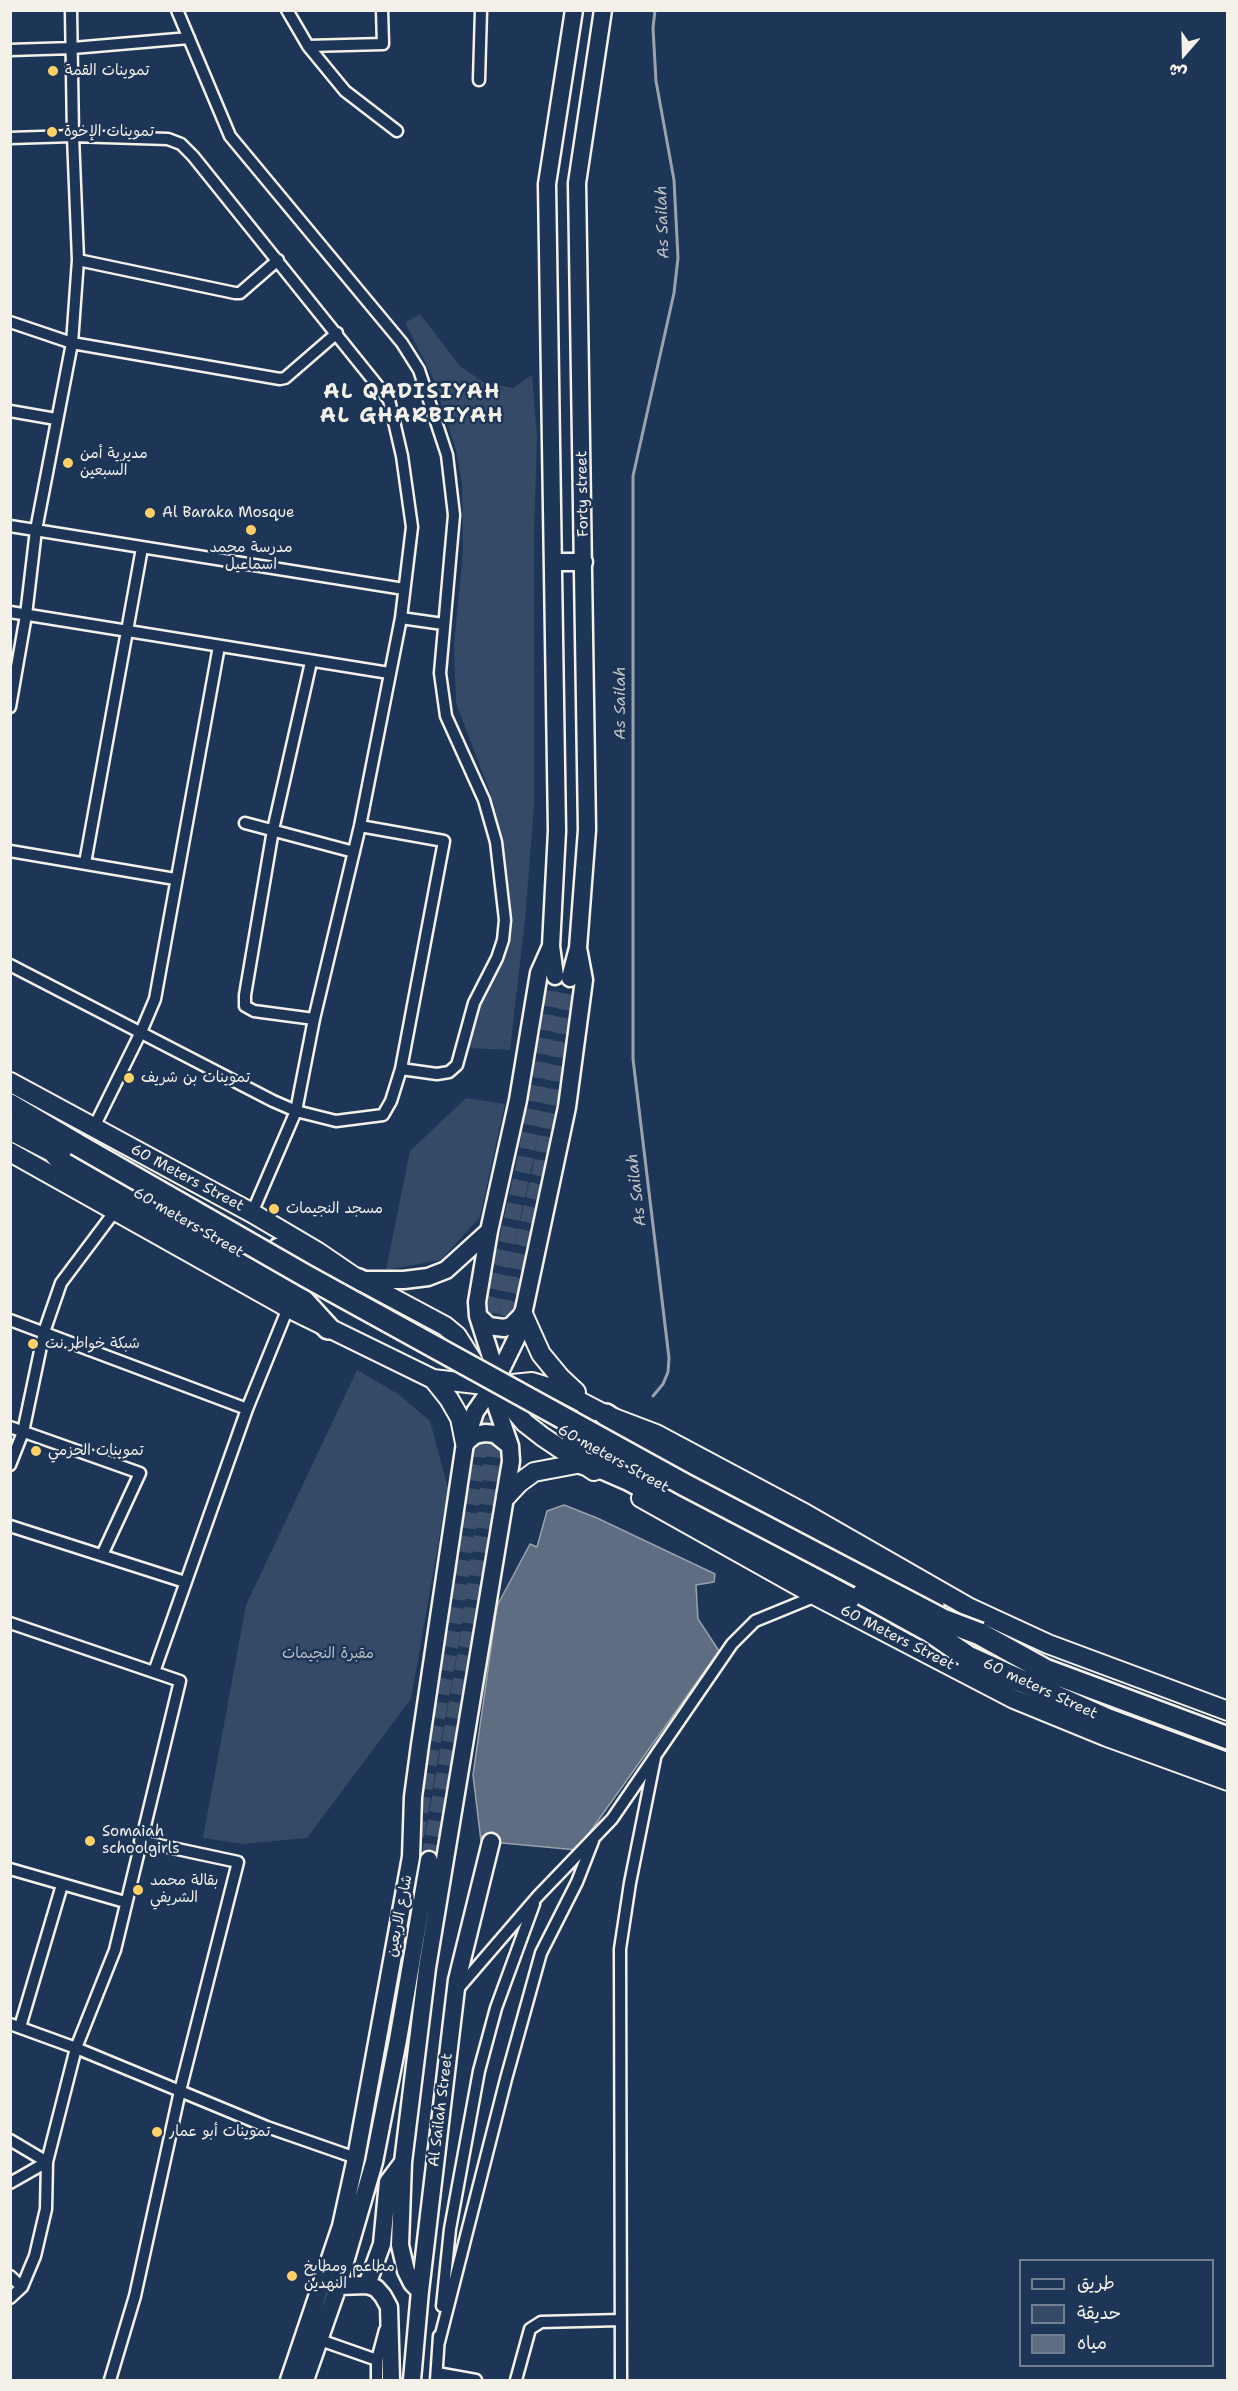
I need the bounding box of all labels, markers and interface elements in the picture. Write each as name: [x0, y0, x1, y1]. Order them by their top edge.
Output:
north arrow: [1154, 24, 1214, 84]
text: ش: [1166, 59, 1190, 84]
place label: تموينات القمة: [65, 62, 149, 80]
marker: تموينات القمة: [46, 64, 60, 78]
place label: تموينات الإخوة: [64, 123, 154, 141]
marker: تموينات الإخوة: [45, 125, 59, 139]
water label: As Sailah: [652, 185, 674, 259]
district label: AL QADISIYAH AL GHARBIYAH: [320, 380, 504, 430]
place label: مديرية أمن السبعين: [80, 445, 148, 480]
street label: Forty street: [573, 451, 593, 537]
marker: مديرية أمن السبعين: [61, 456, 75, 470]
place label: Al Baraka Mosque: [162, 504, 295, 522]
marker: Al Baraka Mosque: [143, 506, 157, 520]
marker: مدرسة محمد اسماعيل: [244, 523, 258, 537]
place label: مدرسة محمد اسماعيل: [209, 539, 293, 574]
water label: As Sailah: [611, 666, 631, 740]
place label: تموينات بن شريف: [141, 1069, 250, 1087]
marker: تموينات بن شريف: [122, 1071, 136, 1085]
street label: 60 Meters Street: [127, 1141, 247, 1215]
water label: As Sailah: [623, 1152, 651, 1228]
street label: 60 meters Street: [130, 1184, 246, 1262]
place label: مسجد النجيمات: [286, 1200, 383, 1218]
marker: مسجد النجيمات: [267, 1202, 281, 1216]
place label: شبكة خواطر نت: [45, 1335, 140, 1353]
marker: شبكة خواطر نت: [26, 1337, 40, 1351]
street label: 60 meters Street: [554, 1421, 672, 1497]
place label: تموينات الحزمي: [48, 1442, 144, 1460]
marker: تموينات الحزمي: [29, 1444, 43, 1458]
street label: 60 Meters Street: [837, 1601, 957, 1675]
park label: مقبرة النجيمات: [282, 1645, 374, 1663]
street label: 60 meters Street: [980, 1655, 1100, 1723]
place label: Somaiah schoolgirls: [102, 1823, 180, 1858]
marker: Somaiah schoolgirls: [83, 1834, 97, 1848]
place label: بقالة محمد الشريفي: [150, 1872, 218, 1907]
street label: شارع الاربعين: [383, 1873, 417, 1959]
marker: بقالة محمد الشريفي: [131, 1883, 145, 1897]
street label: Al Sailah Street: [425, 2052, 457, 2168]
place label: تموينات أبو عمار: [169, 2123, 270, 2141]
marker: تموينات أبو عمار: [150, 2125, 164, 2139]
place label: مطاعم ومطابخ النهدين: [304, 2258, 395, 2293]
legend: [1019, 2259, 1214, 2367]
marker: مطاعم ومطابخ النهدين: [285, 2269, 299, 2283]
text: طريق: [1077, 2271, 1115, 2295]
text: حديقة: [1077, 2301, 1121, 2325]
text: مياه: [1077, 2331, 1107, 2355]

